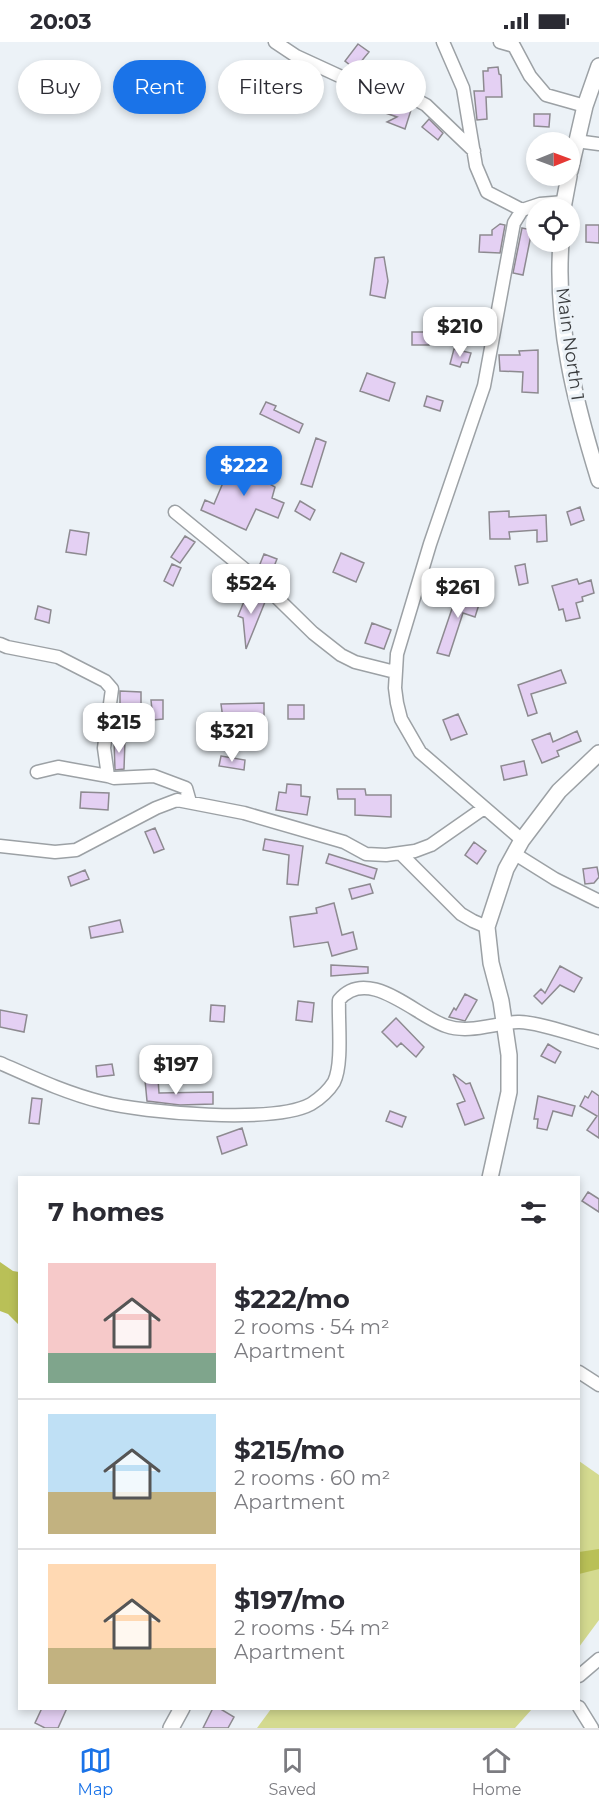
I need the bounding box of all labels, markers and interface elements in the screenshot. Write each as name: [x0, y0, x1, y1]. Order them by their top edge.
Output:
text: 20:03: [30, 8, 91, 35]
chip: Buy: [18, 60, 101, 114]
chip: Rent: [113, 60, 206, 114]
chip: Filters: [218, 60, 324, 114]
chip: New: [336, 60, 426, 114]
north arrow: [526, 132, 580, 186]
map controls: [526, 132, 580, 252]
button: locate: [526, 198, 580, 252]
street label: Main North 1: [551, 286, 589, 402]
pin: $210: [424, 307, 496, 358]
text: $210: [437, 314, 483, 338]
pin: $222: [208, 446, 280, 497]
text: $222: [220, 453, 268, 477]
pin: $524: [215, 564, 287, 615]
pin: $261: [422, 568, 494, 619]
text: $524: [226, 571, 276, 595]
text: $261: [435, 575, 481, 599]
pin: $215: [83, 703, 155, 754]
text: $215: [97, 710, 141, 734]
pin: $321: [196, 712, 268, 763]
text: $321: [210, 719, 254, 743]
pin: $197: [140, 1045, 212, 1096]
text: $197: [153, 1052, 199, 1076]
text: 7 homes: [48, 1196, 164, 1228]
icon: filters: [517, 1196, 550, 1229]
text: $222/mo: [234, 1283, 350, 1315]
icon: home: [96, 1287, 168, 1359]
text: 2 rooms · 54 m²: [234, 1315, 390, 1339]
text: Apartment: [234, 1339, 345, 1363]
text: $215/mo: [234, 1434, 345, 1466]
icon: home: [96, 1438, 168, 1510]
text: 2 rooms · 60 m²: [234, 1466, 390, 1490]
text: Apartment: [234, 1490, 345, 1514]
text: $197/mo: [234, 1584, 345, 1616]
icon: home: [96, 1588, 168, 1660]
text: 2 rooms · 54 m²: [234, 1616, 390, 1640]
text: Apartment: [234, 1640, 345, 1664]
tab: Map: [78, 1744, 113, 1799]
tab: Saved: [268, 1744, 316, 1799]
tab: Home: [472, 1744, 521, 1799]

